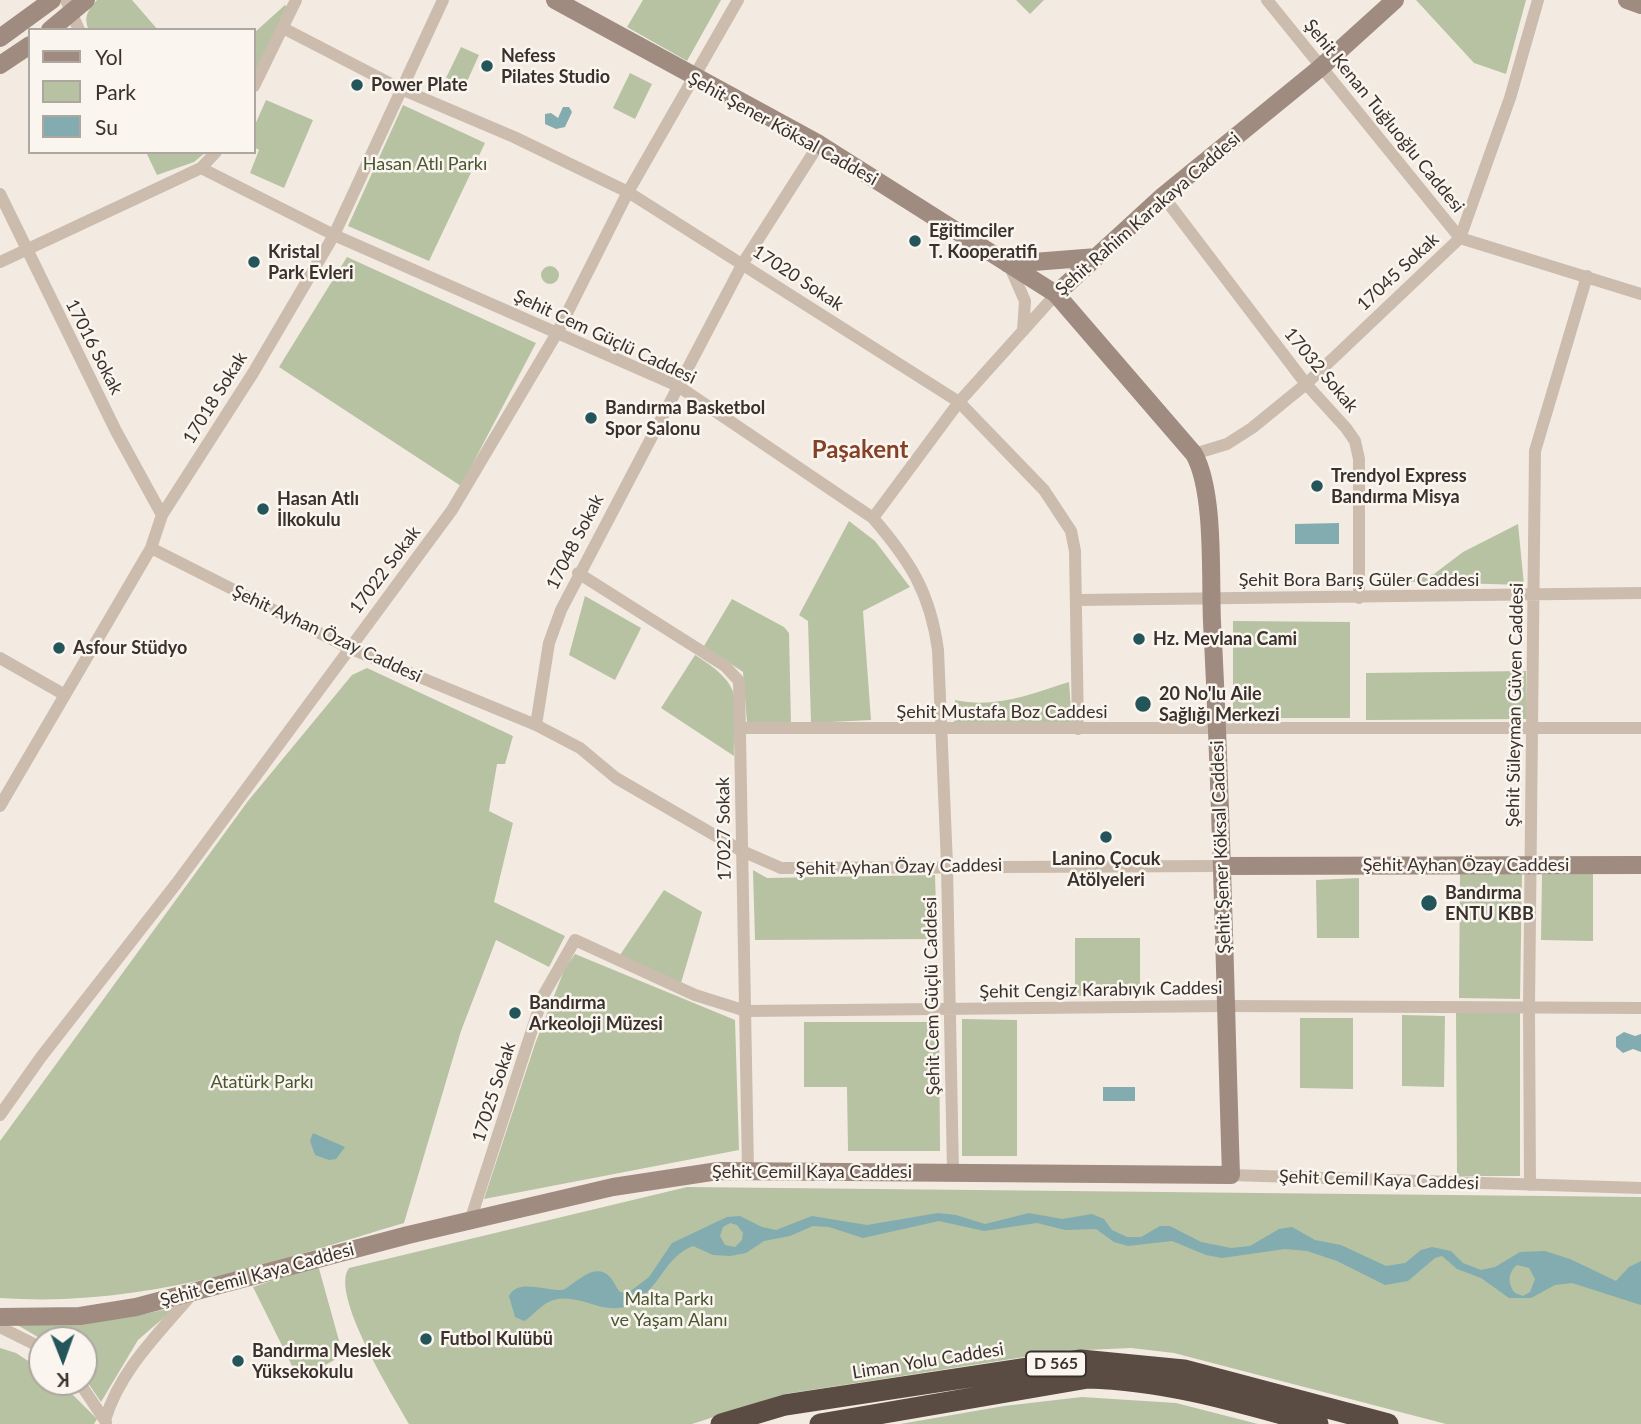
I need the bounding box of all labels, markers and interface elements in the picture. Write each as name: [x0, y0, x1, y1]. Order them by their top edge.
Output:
street label: Şehit Kenan Tuğluoğlu Caddesi: [1299, 15, 1469, 217]
legend: [28, 28, 256, 154]
text: Yol: [95, 44, 123, 69]
place label: Nefess Pilates Studio: [501, 45, 610, 88]
marker: Nefess Pilates Studio: [479, 58, 495, 74]
street label: Şehit Şener Köksal Caddesi: [684, 68, 882, 190]
place label: Power Plate: [371, 74, 468, 96]
marker: Power Plate: [349, 77, 365, 93]
text: Park: [95, 79, 136, 104]
text: Su: [95, 114, 118, 139]
street label: Şehit Rahim Karakaya Caddesi: [1051, 128, 1245, 300]
park label: Hasan Atlı Parkı: [363, 153, 487, 175]
place label: Eğitimciler T. Kooperatifi: [929, 220, 1037, 262]
street label: 17045 Sokak: [1353, 229, 1443, 315]
marker: Eğitimciler T. Kooperatifi: [907, 233, 923, 249]
place label: Kristal Park Evleri: [268, 241, 354, 284]
street label: 17020 Sokak: [749, 241, 847, 315]
marker: Kristal Park Evleri: [246, 254, 262, 270]
street label: Şehit Cem Güçlü Caddesi: [510, 285, 700, 389]
street label: 17016 Sokak: [61, 296, 127, 398]
street label: 17032 Sokak: [1279, 323, 1363, 417]
street label: 17018 Sokak: [178, 348, 252, 448]
place label: Bandırma Basketbol Spor Salonu: [605, 397, 765, 440]
marker: Bandırma Basketbol Spor Salonu: [583, 410, 599, 426]
district label: Paşakent: [812, 436, 908, 464]
place label: Trendyol Express Bandırma Misya: [1331, 465, 1467, 508]
marker: Trendyol Express Bandırma Misya: [1309, 478, 1325, 494]
place label: Hasan Atlı İlkokulu: [277, 488, 359, 530]
street label: 17048 Sokak: [542, 491, 608, 593]
marker: Hasan Atlı İlkokulu: [255, 501, 271, 517]
street label: 17022 Sokak: [345, 522, 425, 618]
street label: Şehit Bora Barış Güler Caddesi: [1239, 569, 1479, 591]
street label: Şehit Ayhan Özay Caddesi: [229, 581, 425, 687]
street label: Şehit Süleyman Güven Caddesi: [1502, 583, 1528, 827]
place label: Hz. Mevlana Cami: [1153, 628, 1297, 650]
marker: Hz. Mevlana Cami: [1131, 631, 1147, 647]
place label: Asfour Stüdyo: [73, 637, 187, 659]
marker: Asfour Stüdyo: [51, 640, 67, 656]
place label: 20 No'lu Aile Sağlığı Merkezi: [1159, 683, 1280, 726]
marker: 20 No'lu Aile Sağlığı Merkezi: [1133, 694, 1153, 714]
street label: Şehit Mustafa Boz Caddesi: [896, 701, 1108, 723]
street label: Şehit Şener Köksal Caddesi: [1206, 740, 1236, 954]
street label: 17027 Sokak: [712, 777, 736, 881]
marker: Lanino Çocuk Atölyeleri: [1098, 829, 1114, 845]
place label: Lanino Çocuk Atölyeleri: [1052, 848, 1160, 890]
street label: Şehit Ayhan Özay Caddesi: [795, 854, 1003, 880]
street label: Şehit Ayhan Özay Caddesi: [1363, 854, 1569, 876]
place label: Bandırma ENTU KBB: [1445, 882, 1534, 924]
marker: Bandırma ENTU KBB: [1419, 893, 1439, 913]
street label: Şehit Cem Güçlü Caddesi: [919, 896, 945, 1096]
street label: Şehit Cengiz Karabıyık Caddesi: [979, 977, 1223, 1003]
place label: Bandırma Arkeoloji Müzesi: [529, 992, 663, 1034]
marker: Bandırma Arkeoloji Müzesi: [507, 1005, 523, 1021]
street label: 17025 Sokak: [468, 1039, 520, 1145]
park label: Atatürk Parkı: [210, 1071, 314, 1093]
street label: Şehit Cemil Kaya Caddesi: [712, 1161, 912, 1183]
street label: Şehit Cemil Kaya Caddesi: [1279, 1166, 1479, 1194]
street label: Şehit Cemil Kaya Caddesi: [158, 1239, 356, 1311]
park label: Malta Parkı ve Yaşam Alanı: [610, 1288, 728, 1330]
north arrow: [28, 1326, 98, 1396]
place label: Futbol Kulübü: [440, 1328, 553, 1350]
marker: Futbol Kulübü: [418, 1331, 434, 1347]
street label: Liman Yolu Caddesi: [851, 1338, 1005, 1384]
place label: Bandırma Meslek Yüksekokulu: [252, 1340, 391, 1382]
road number: D 565: [1026, 1352, 1086, 1376]
marker: Bandırma Meslek Yüksekokulu: [230, 1353, 246, 1369]
text: K: [57, 1369, 70, 1392]

